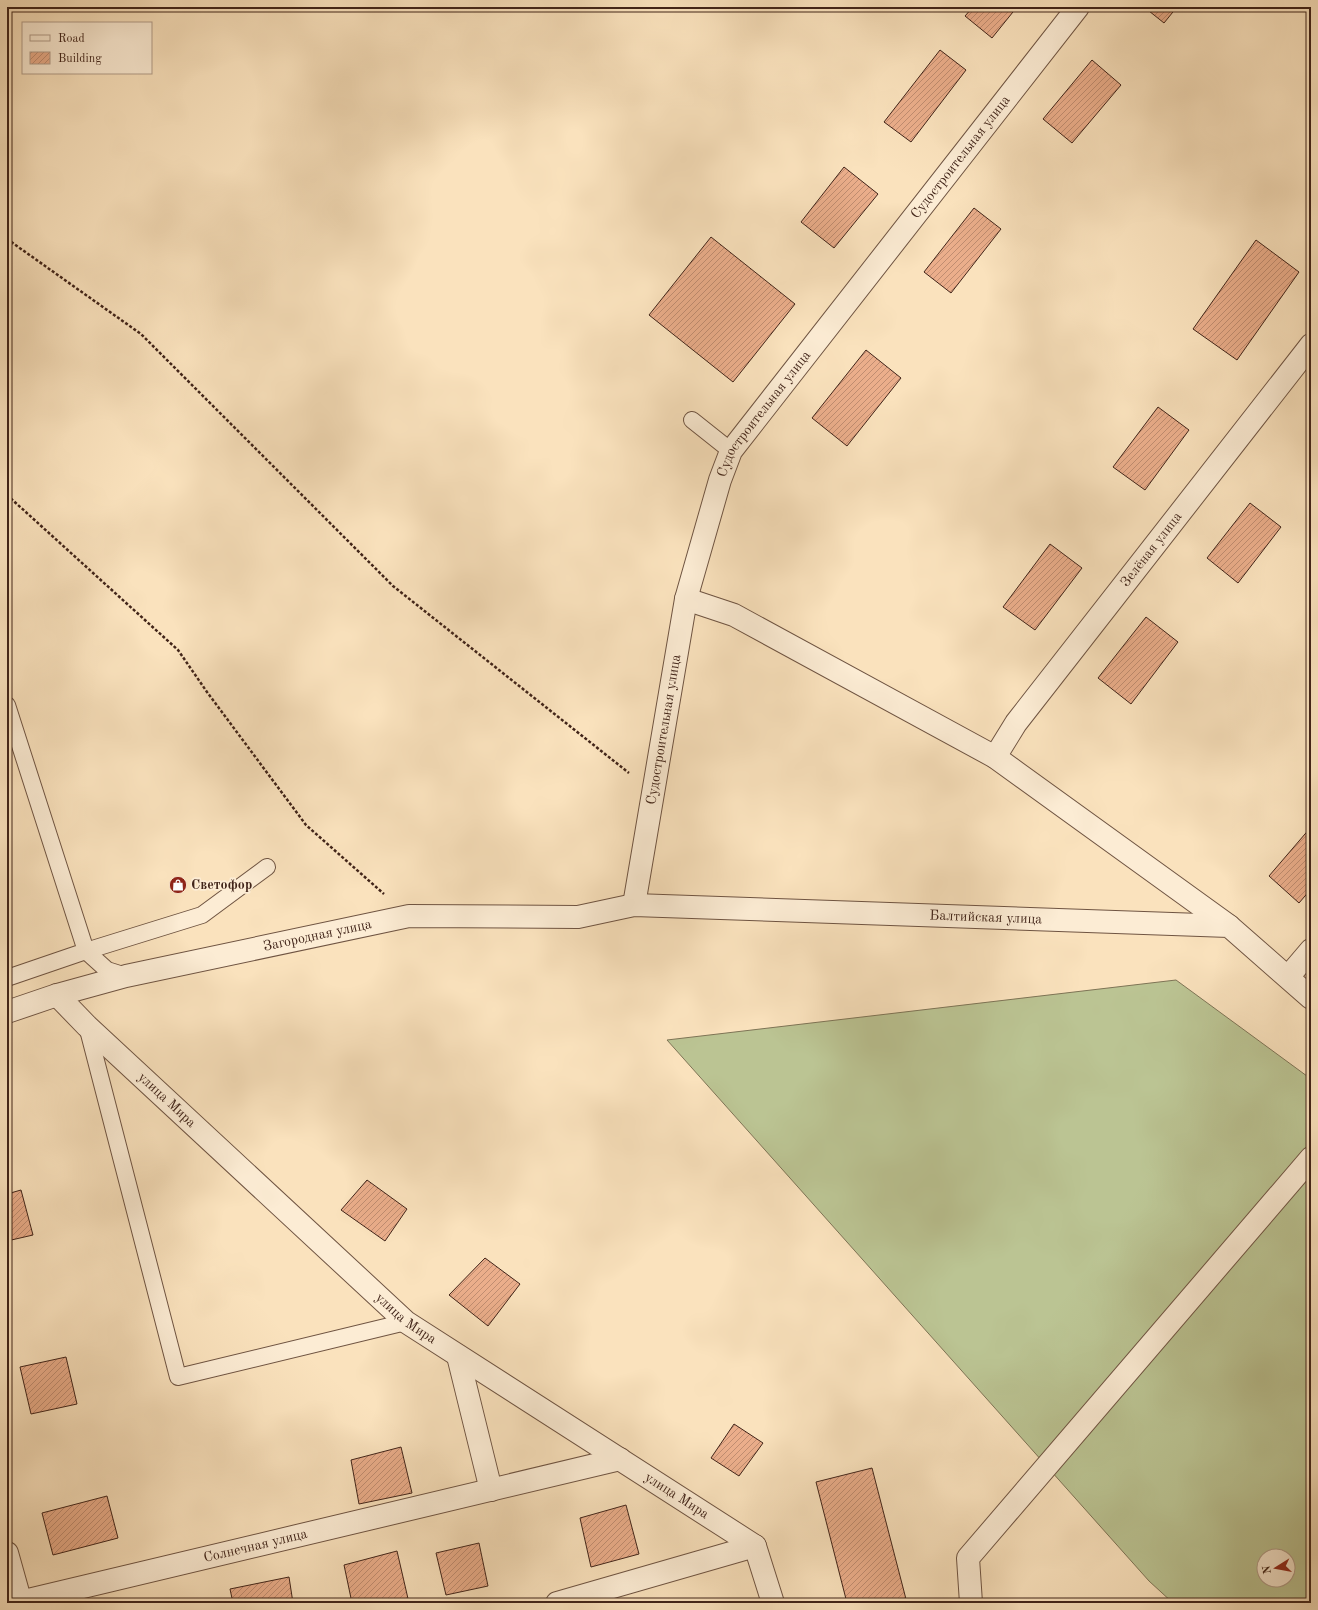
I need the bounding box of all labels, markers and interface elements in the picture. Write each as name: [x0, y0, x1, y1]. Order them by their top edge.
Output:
legend: [22, 22, 152, 74]
text: Road: [58, 33, 85, 45]
text: Building: [58, 53, 102, 65]
street label: Судостроительная улица: [908, 93, 1013, 221]
street label: Судостроительная улица: [715, 348, 813, 479]
street label: Зелёная улица: [1118, 510, 1185, 589]
street label: Судостроительная улица: [644, 653, 683, 806]
shop icon: Светофор: [168, 875, 188, 895]
place label: Светофор: [191, 878, 252, 893]
street label: Балтийская улица: [929, 908, 1042, 926]
street label: Загородная улица: [262, 917, 373, 954]
street label: улица Мира: [135, 1070, 198, 1130]
street label: улица Мира: [373, 1290, 439, 1346]
street label: улица Мира: [642, 1470, 711, 1521]
street label: Солнечная улица: [202, 1527, 309, 1565]
north arrow: [1256, 1548, 1296, 1588]
text: N: [1261, 1564, 1274, 1575]

